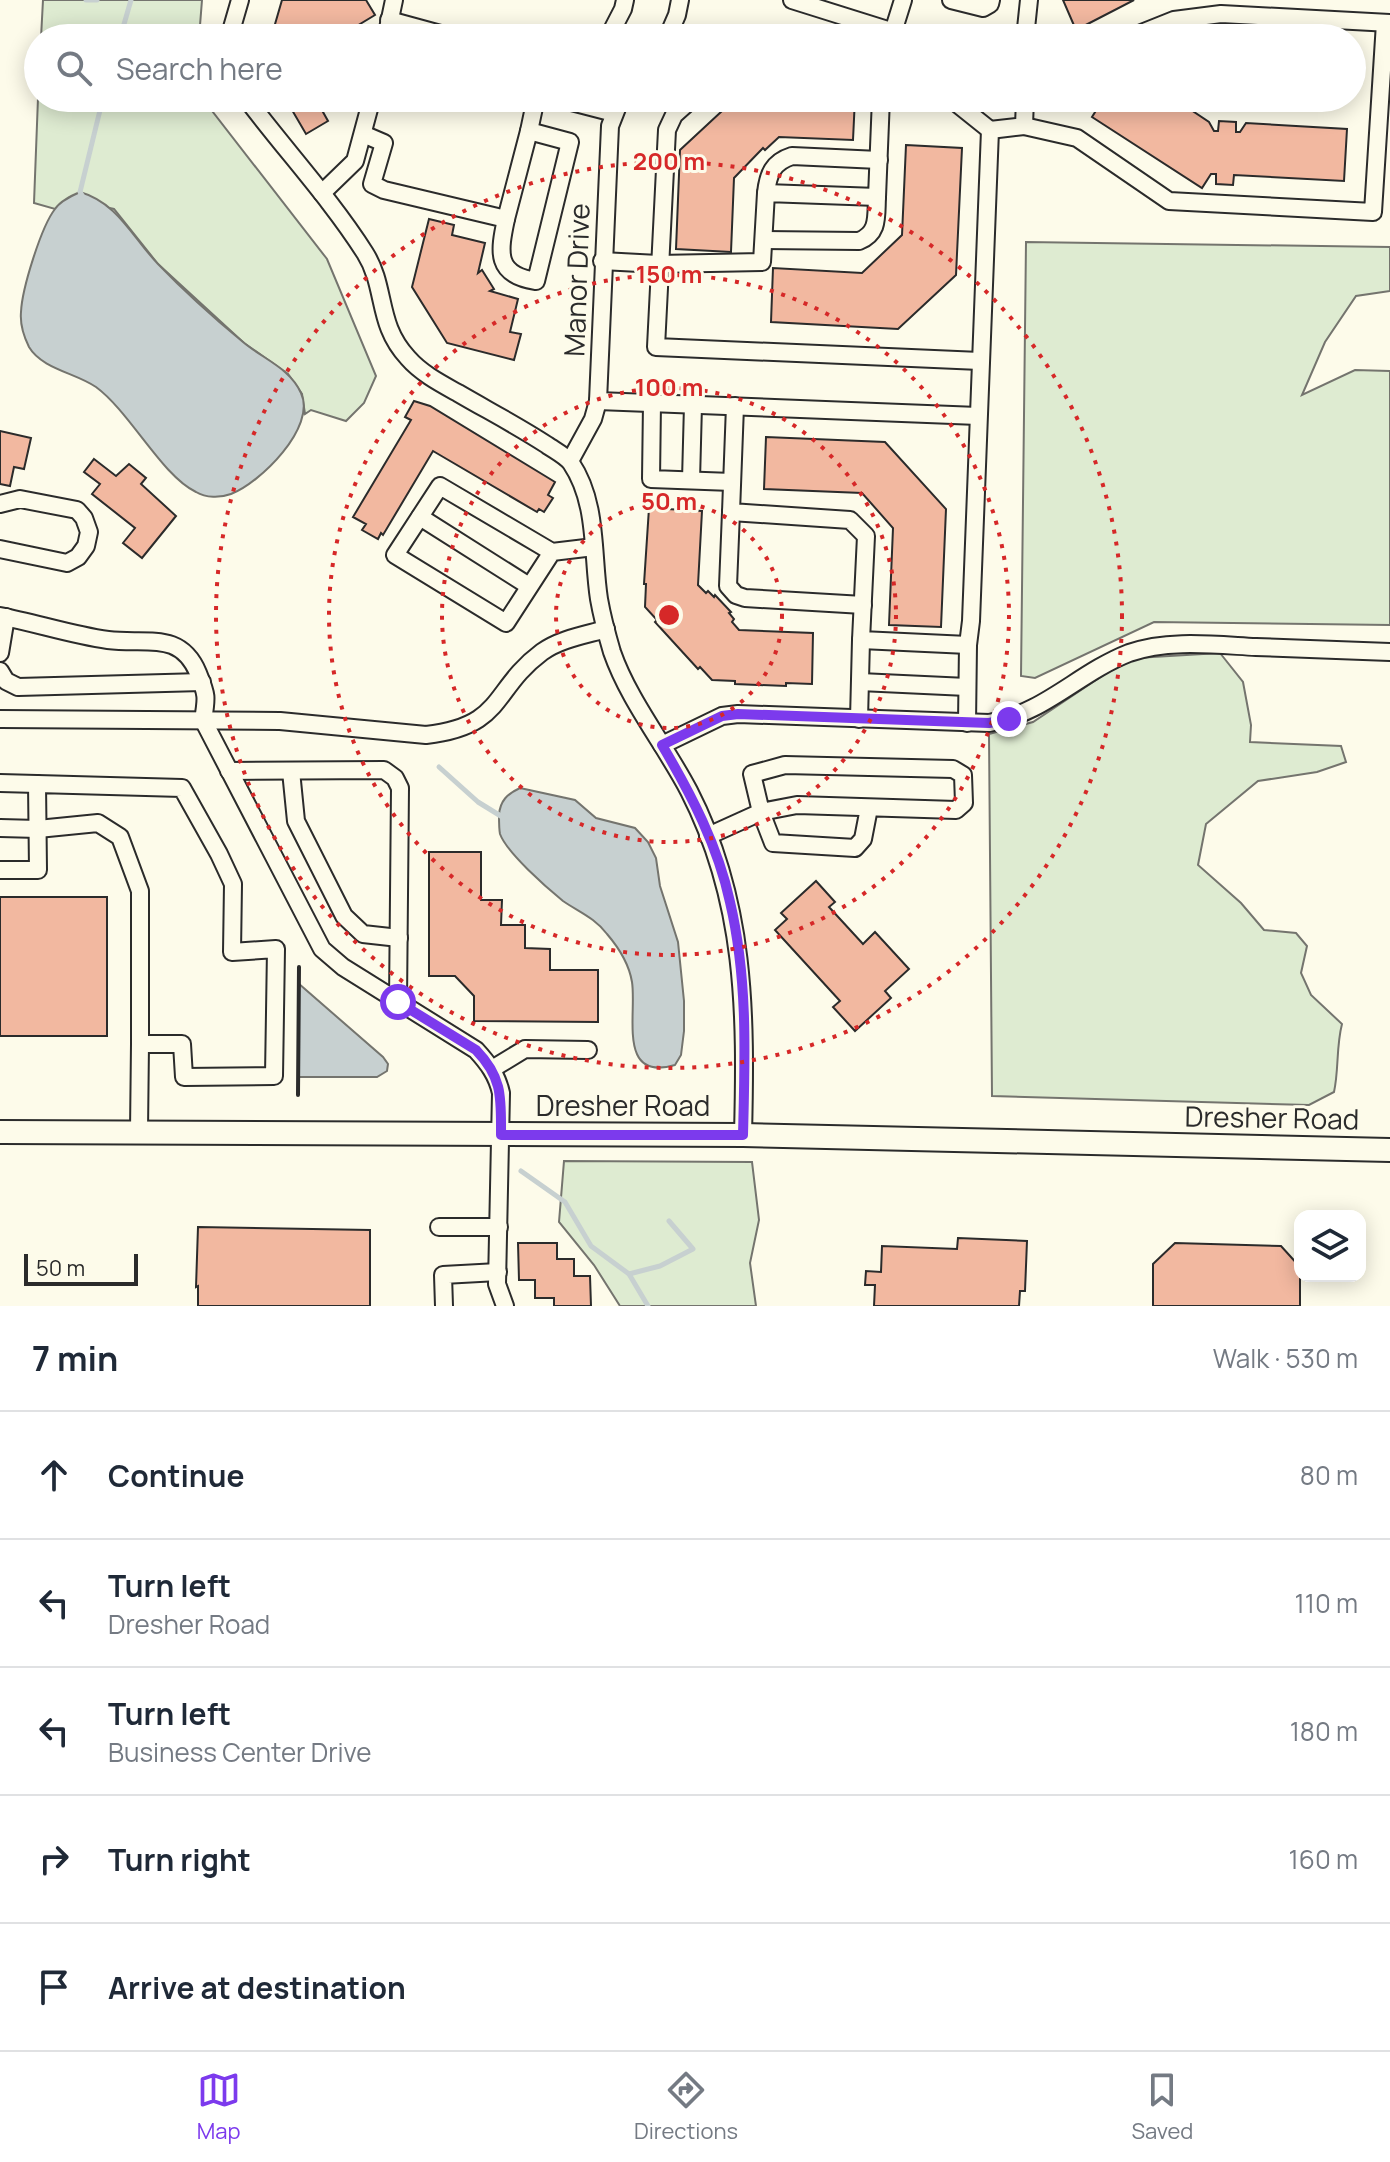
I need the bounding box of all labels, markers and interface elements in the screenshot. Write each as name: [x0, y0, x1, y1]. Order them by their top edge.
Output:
search box: [24, 24, 1366, 112]
icon: search: [52, 46, 96, 90]
text: Search here: [116, 48, 283, 89]
text: 200 m: [633, 144, 705, 177]
street label: Manor Drive: [554, 203, 598, 357]
text: 150 m: [636, 257, 702, 290]
text: 100 m: [635, 370, 703, 403]
text: 50 m: [641, 484, 697, 517]
centre of rings: [655, 601, 683, 629]
route end: [991, 701, 1027, 737]
route start: [380, 984, 416, 1020]
street label: Dresher Road: [536, 1086, 710, 1124]
street label: Dresher Road: [1184, 1096, 1360, 1138]
map controls: [1294, 1210, 1366, 1282]
button: layers: [1294, 1210, 1366, 1282]
scale bar: [24, 1250, 138, 1286]
text: 50 m: [36, 1253, 85, 1283]
text: 7 min: [32, 1335, 118, 1381]
text: Walk · 530 m: [1213, 1340, 1358, 1376]
icon: ahead: [32, 1453, 76, 1497]
text: Continue: [108, 1455, 244, 1496]
text: 80 m: [1300, 1457, 1358, 1493]
text: Turn left: [108, 1565, 231, 1606]
icon: left: [32, 1581, 76, 1625]
text: 110 m: [1295, 1585, 1358, 1621]
text: Dresher Road: [108, 1606, 270, 1642]
text: Turn left: [108, 1693, 231, 1734]
icon: left: [32, 1709, 76, 1753]
text: 180 m: [1290, 1713, 1358, 1749]
text: Business Center Drive: [108, 1734, 371, 1770]
icon: right: [32, 1837, 76, 1881]
text: Turn right: [108, 1839, 251, 1880]
text: 160 m: [1289, 1841, 1358, 1877]
icon: arrive: [32, 1965, 76, 2009]
text: Arrive at destination: [108, 1967, 406, 2008]
tab: Map: [197, 2068, 241, 2146]
tab: Directions: [634, 2068, 738, 2146]
tab: Saved: [1131, 2068, 1193, 2146]

